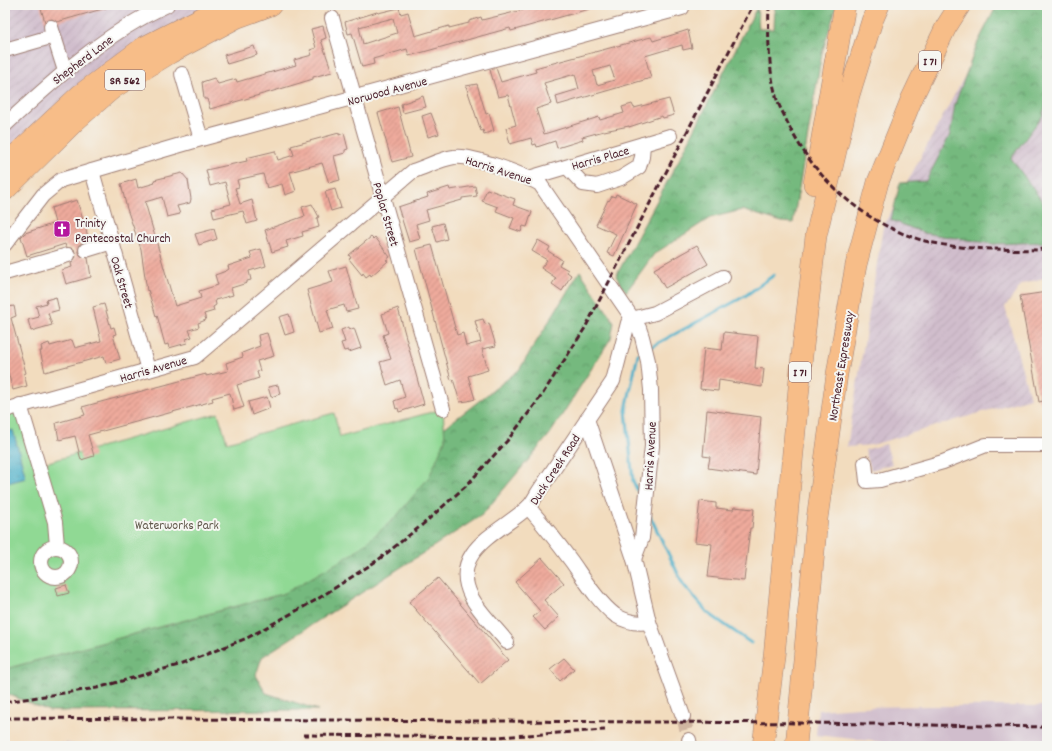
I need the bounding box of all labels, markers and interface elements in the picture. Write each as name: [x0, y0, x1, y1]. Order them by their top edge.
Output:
street label: Shepherd Lane: [49, 32, 118, 90]
road number: I 71: [919, 51, 941, 71]
road number: SR 562: [105, 70, 145, 90]
street label: Norwood Avenue: [346, 73, 430, 112]
street label: Harris Place: [570, 142, 632, 177]
street label: Harris Avenue: [463, 152, 534, 191]
street label: Poplar Street: [366, 180, 403, 249]
place label: Trinity Pentecostal Church: [75, 215, 171, 249]
church icon: Trinity Pentecostal Church: [52, 219, 72, 239]
street label: Oak Street: [104, 254, 137, 311]
street label: Northeast Expressway: [824, 309, 861, 423]
street label: Harris Avenue: [118, 352, 190, 389]
road number: I 71: [789, 362, 811, 382]
street label: Harris Avenue: [640, 421, 663, 491]
street label: Duck Creek Road: [526, 431, 586, 510]
park label: Waterworks Park: [135, 517, 219, 536]

